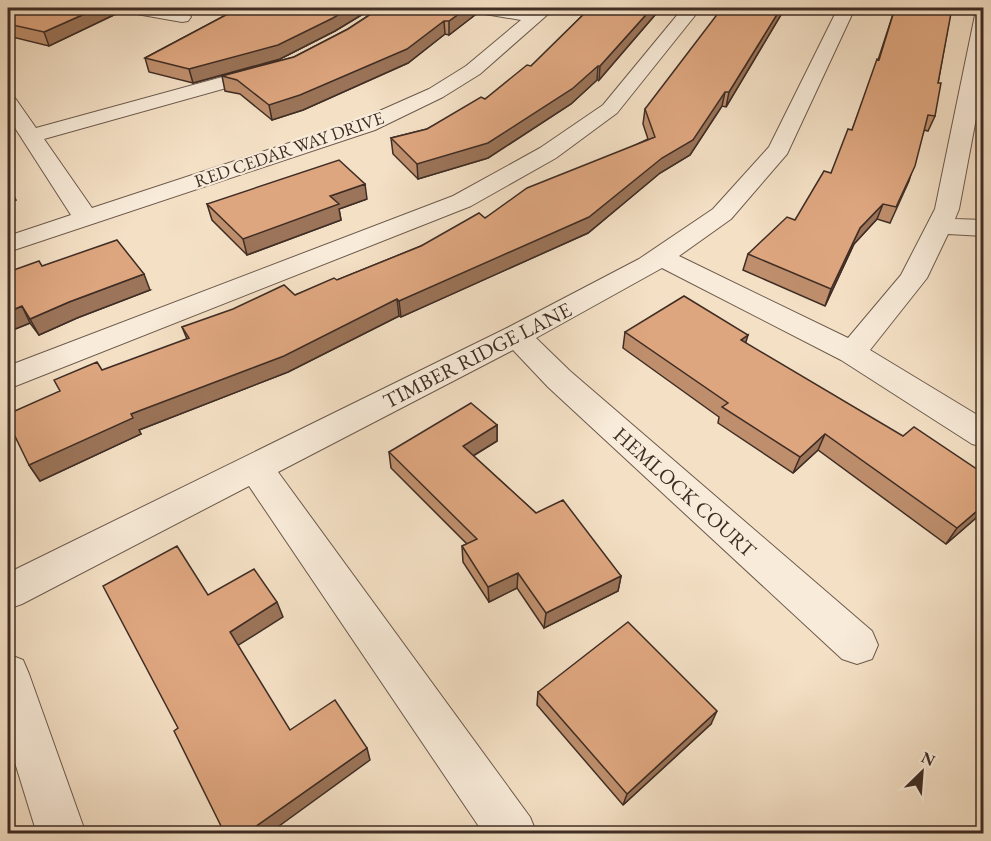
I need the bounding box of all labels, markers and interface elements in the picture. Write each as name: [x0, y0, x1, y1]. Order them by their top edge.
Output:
street label: RED CEDAR WAY DRIVE: [191, 106, 387, 192]
street label: TIMBER RIDGE LANE: [378, 296, 576, 414]
street label: HEMLOCK COURT: [608, 421, 763, 564]
north arrow: [892, 742, 952, 802]
text: N: [918, 747, 938, 771]

